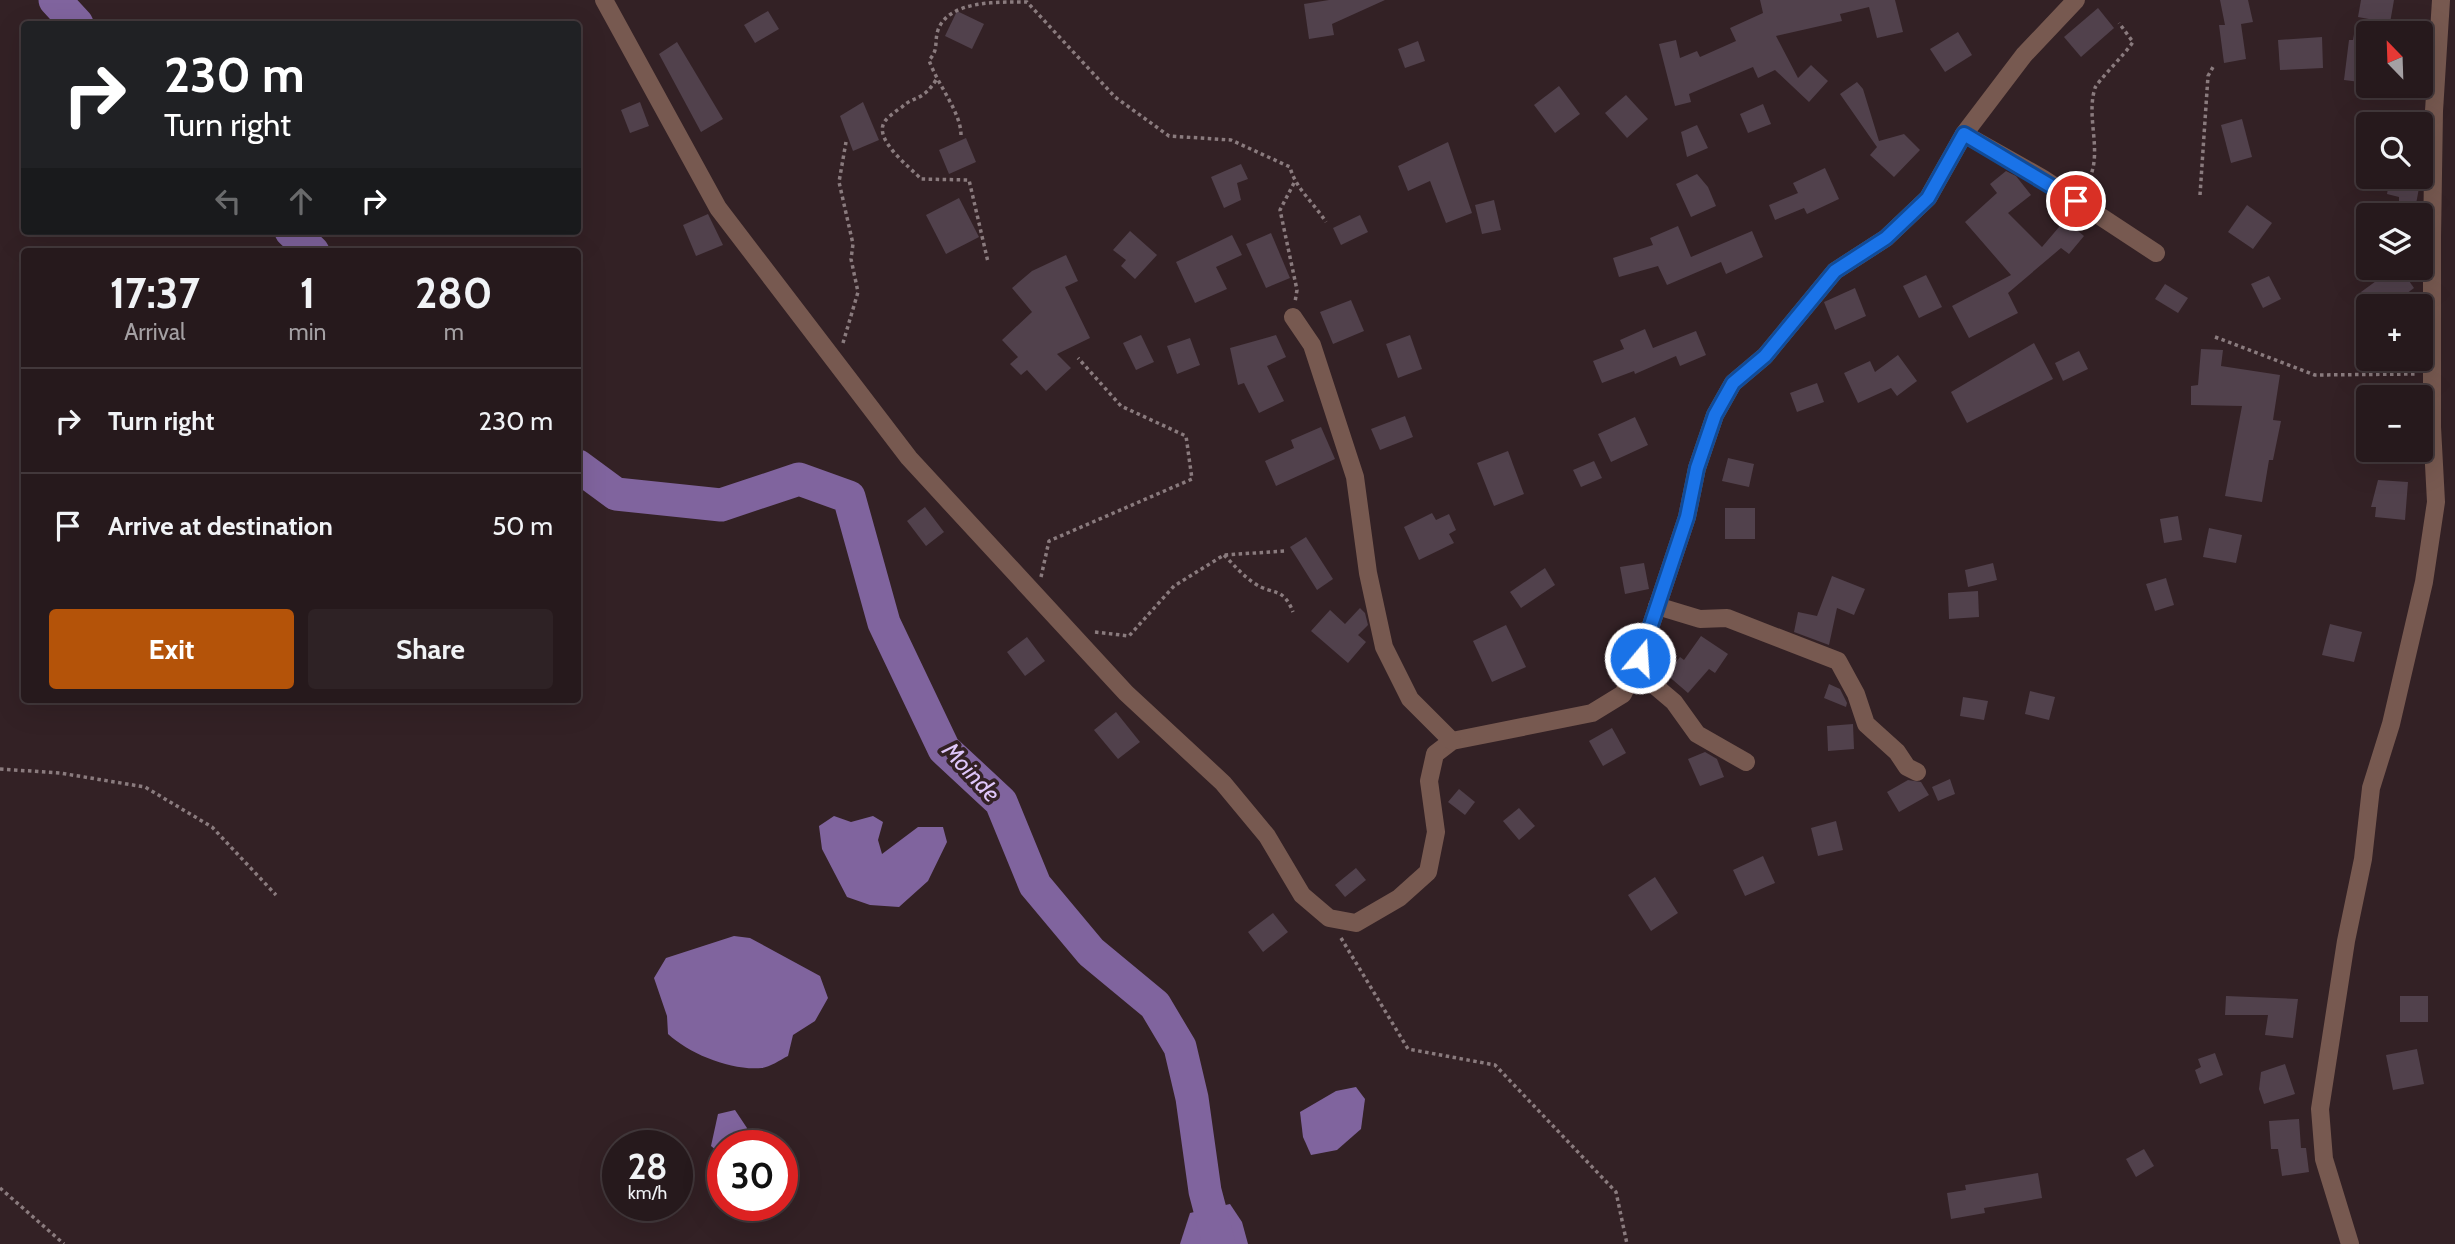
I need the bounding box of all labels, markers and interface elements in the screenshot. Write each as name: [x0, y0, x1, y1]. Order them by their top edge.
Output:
north arrow: [2356, 21, 2432, 98]
map controls: [2356, 21, 2433, 462]
text: 230 m: [164, 45, 305, 104]
icon: right: [49, 49, 140, 140]
text: Turn right: [164, 105, 291, 144]
button: search: [2356, 112, 2433, 189]
pin: [2046, 171, 2106, 231]
icon: left: [209, 182, 247, 220]
icon: ahead: [282, 182, 320, 220]
icon: right: [355, 182, 393, 220]
icon: arrive: [2057, 182, 2095, 220]
button: layers: [2356, 203, 2433, 280]
text: 17:37: [110, 267, 200, 319]
text: 1: [300, 267, 315, 319]
text: 280: [415, 267, 492, 319]
button: +: [2356, 294, 2433, 371]
text: Arrival: [124, 318, 185, 346]
text: min: [289, 318, 326, 346]
text: m: [444, 318, 464, 346]
button: −: [2356, 385, 2433, 462]
icon: right: [49, 402, 87, 440]
text: Turn right: [108, 405, 214, 437]
text: 230 m: [479, 405, 553, 437]
icon: arrive: [49, 507, 87, 545]
text: Arrive at destination: [108, 510, 333, 542]
text: 50 m: [492, 510, 553, 542]
button: Exit: [49, 609, 294, 689]
button: Share: [308, 609, 553, 689]
position arrow: [1603, 621, 1677, 695]
water label: Moinde: [936, 735, 1006, 808]
speed limit sign: 30: [707, 1130, 798, 1221]
text: 28: [628, 1145, 667, 1188]
text: km/h: [628, 1182, 667, 1204]

